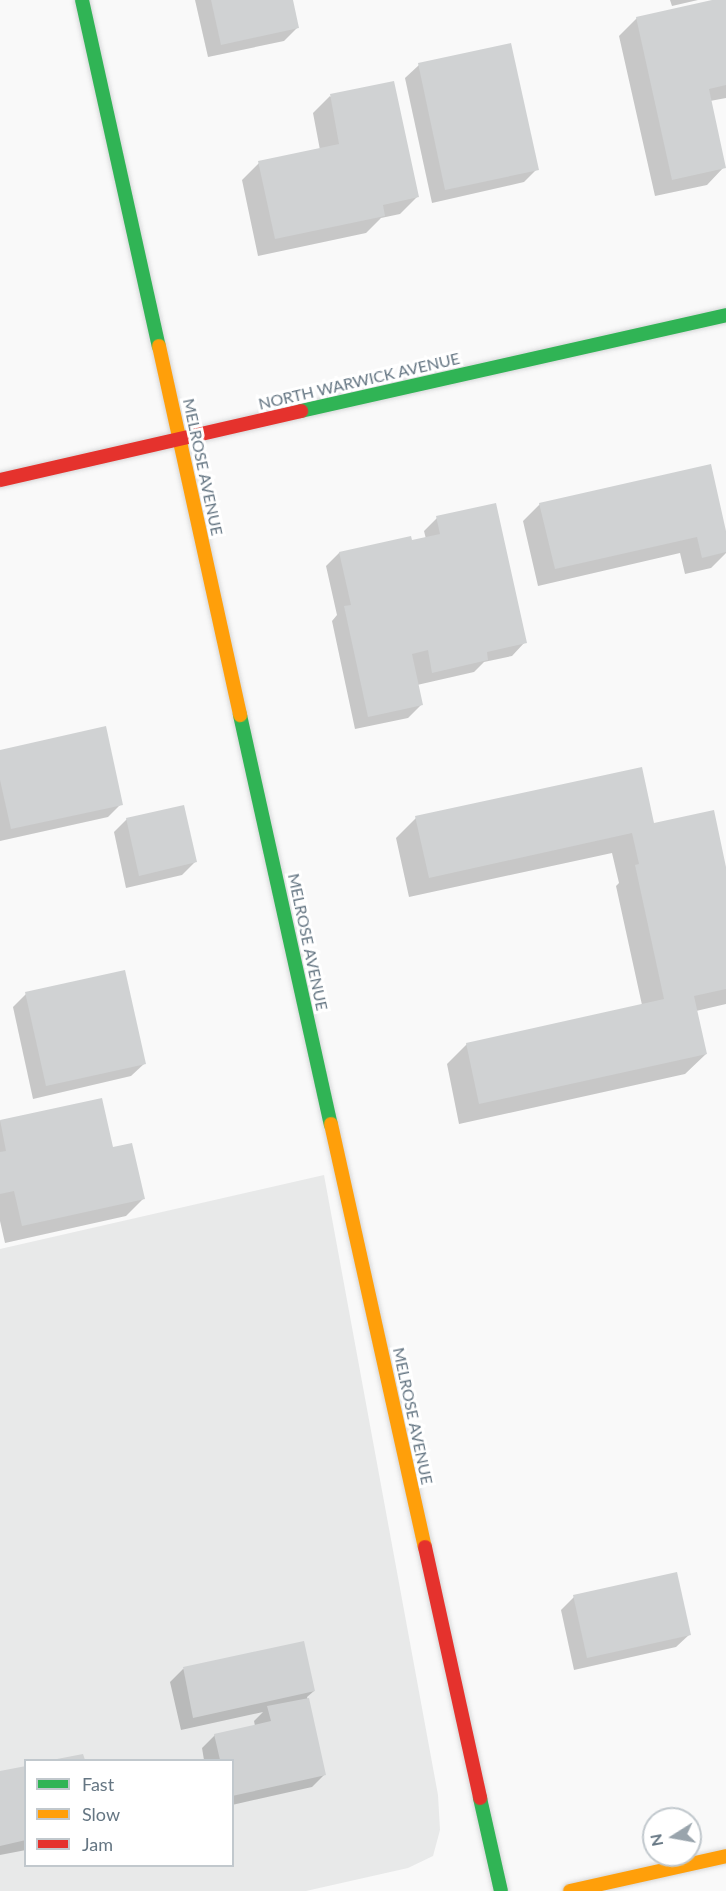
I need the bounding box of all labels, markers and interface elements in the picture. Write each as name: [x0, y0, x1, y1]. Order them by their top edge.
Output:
street label: NORTH WARWICK AVENUE: [256, 348, 462, 414]
street label: MELROSE AVENUE: [179, 396, 227, 538]
street label: MELROSE AVENUE: [284, 871, 332, 1013]
street label: MELROSE AVENUE: [389, 1345, 437, 1487]
legend: [24, 1759, 234, 1867]
text: Fast: [82, 1773, 114, 1795]
text: Slow: [82, 1803, 120, 1825]
north arrow: [642, 1807, 702, 1867]
text: N: [645, 1832, 666, 1848]
text: Jam: [82, 1833, 113, 1855]

